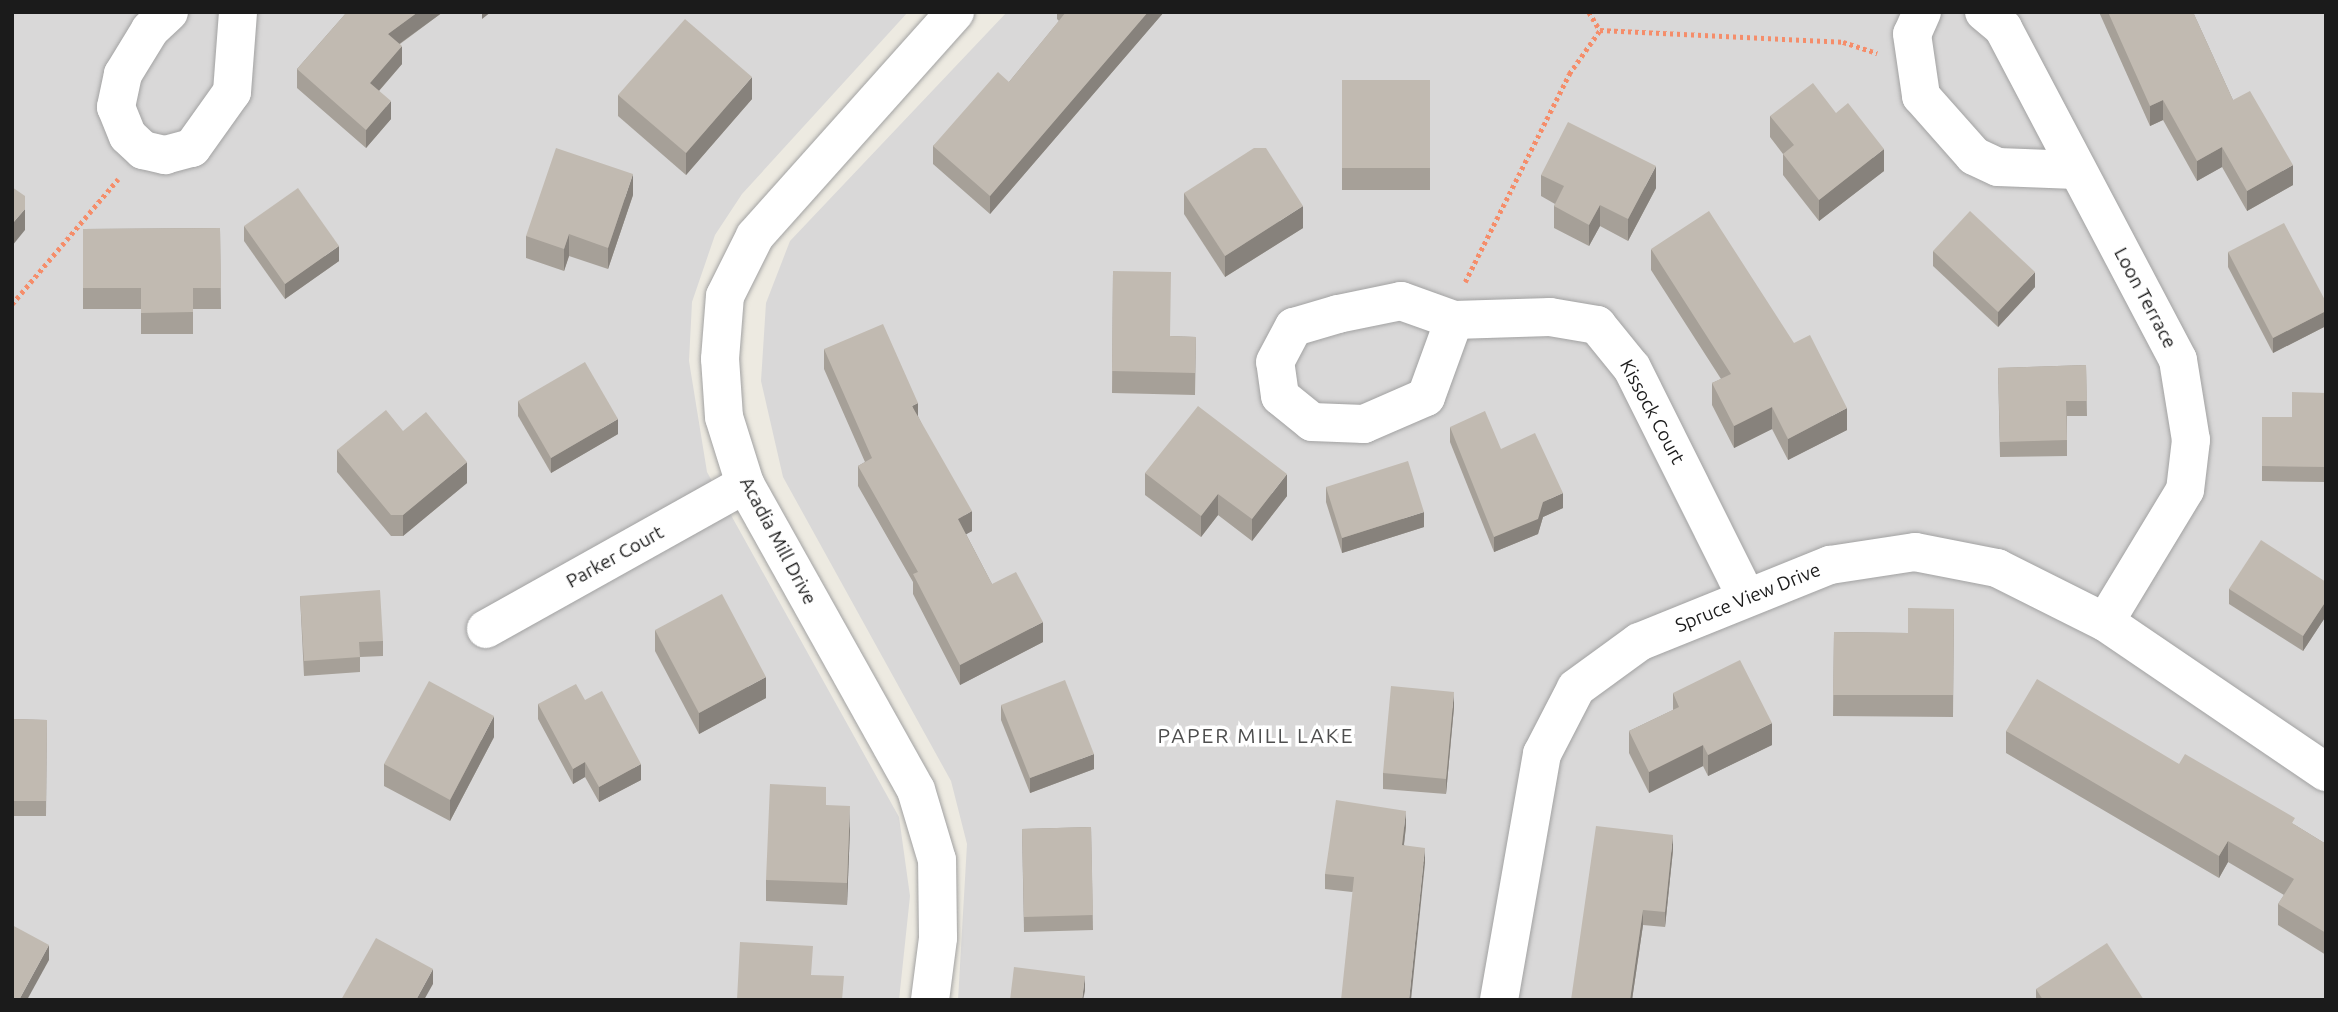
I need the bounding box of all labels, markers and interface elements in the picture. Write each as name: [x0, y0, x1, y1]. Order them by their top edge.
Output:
street label: Loon Terrace: [2109, 244, 2181, 352]
street label: Kissock Court: [1615, 356, 1689, 468]
street label: Acadia Mill Drive: [735, 473, 821, 609]
street label: Parker Court: [562, 521, 668, 593]
street label: Spruce View Drive: [1672, 558, 1824, 638]
district label: PAPER MILL LAKE: [1159, 722, 1353, 748]

